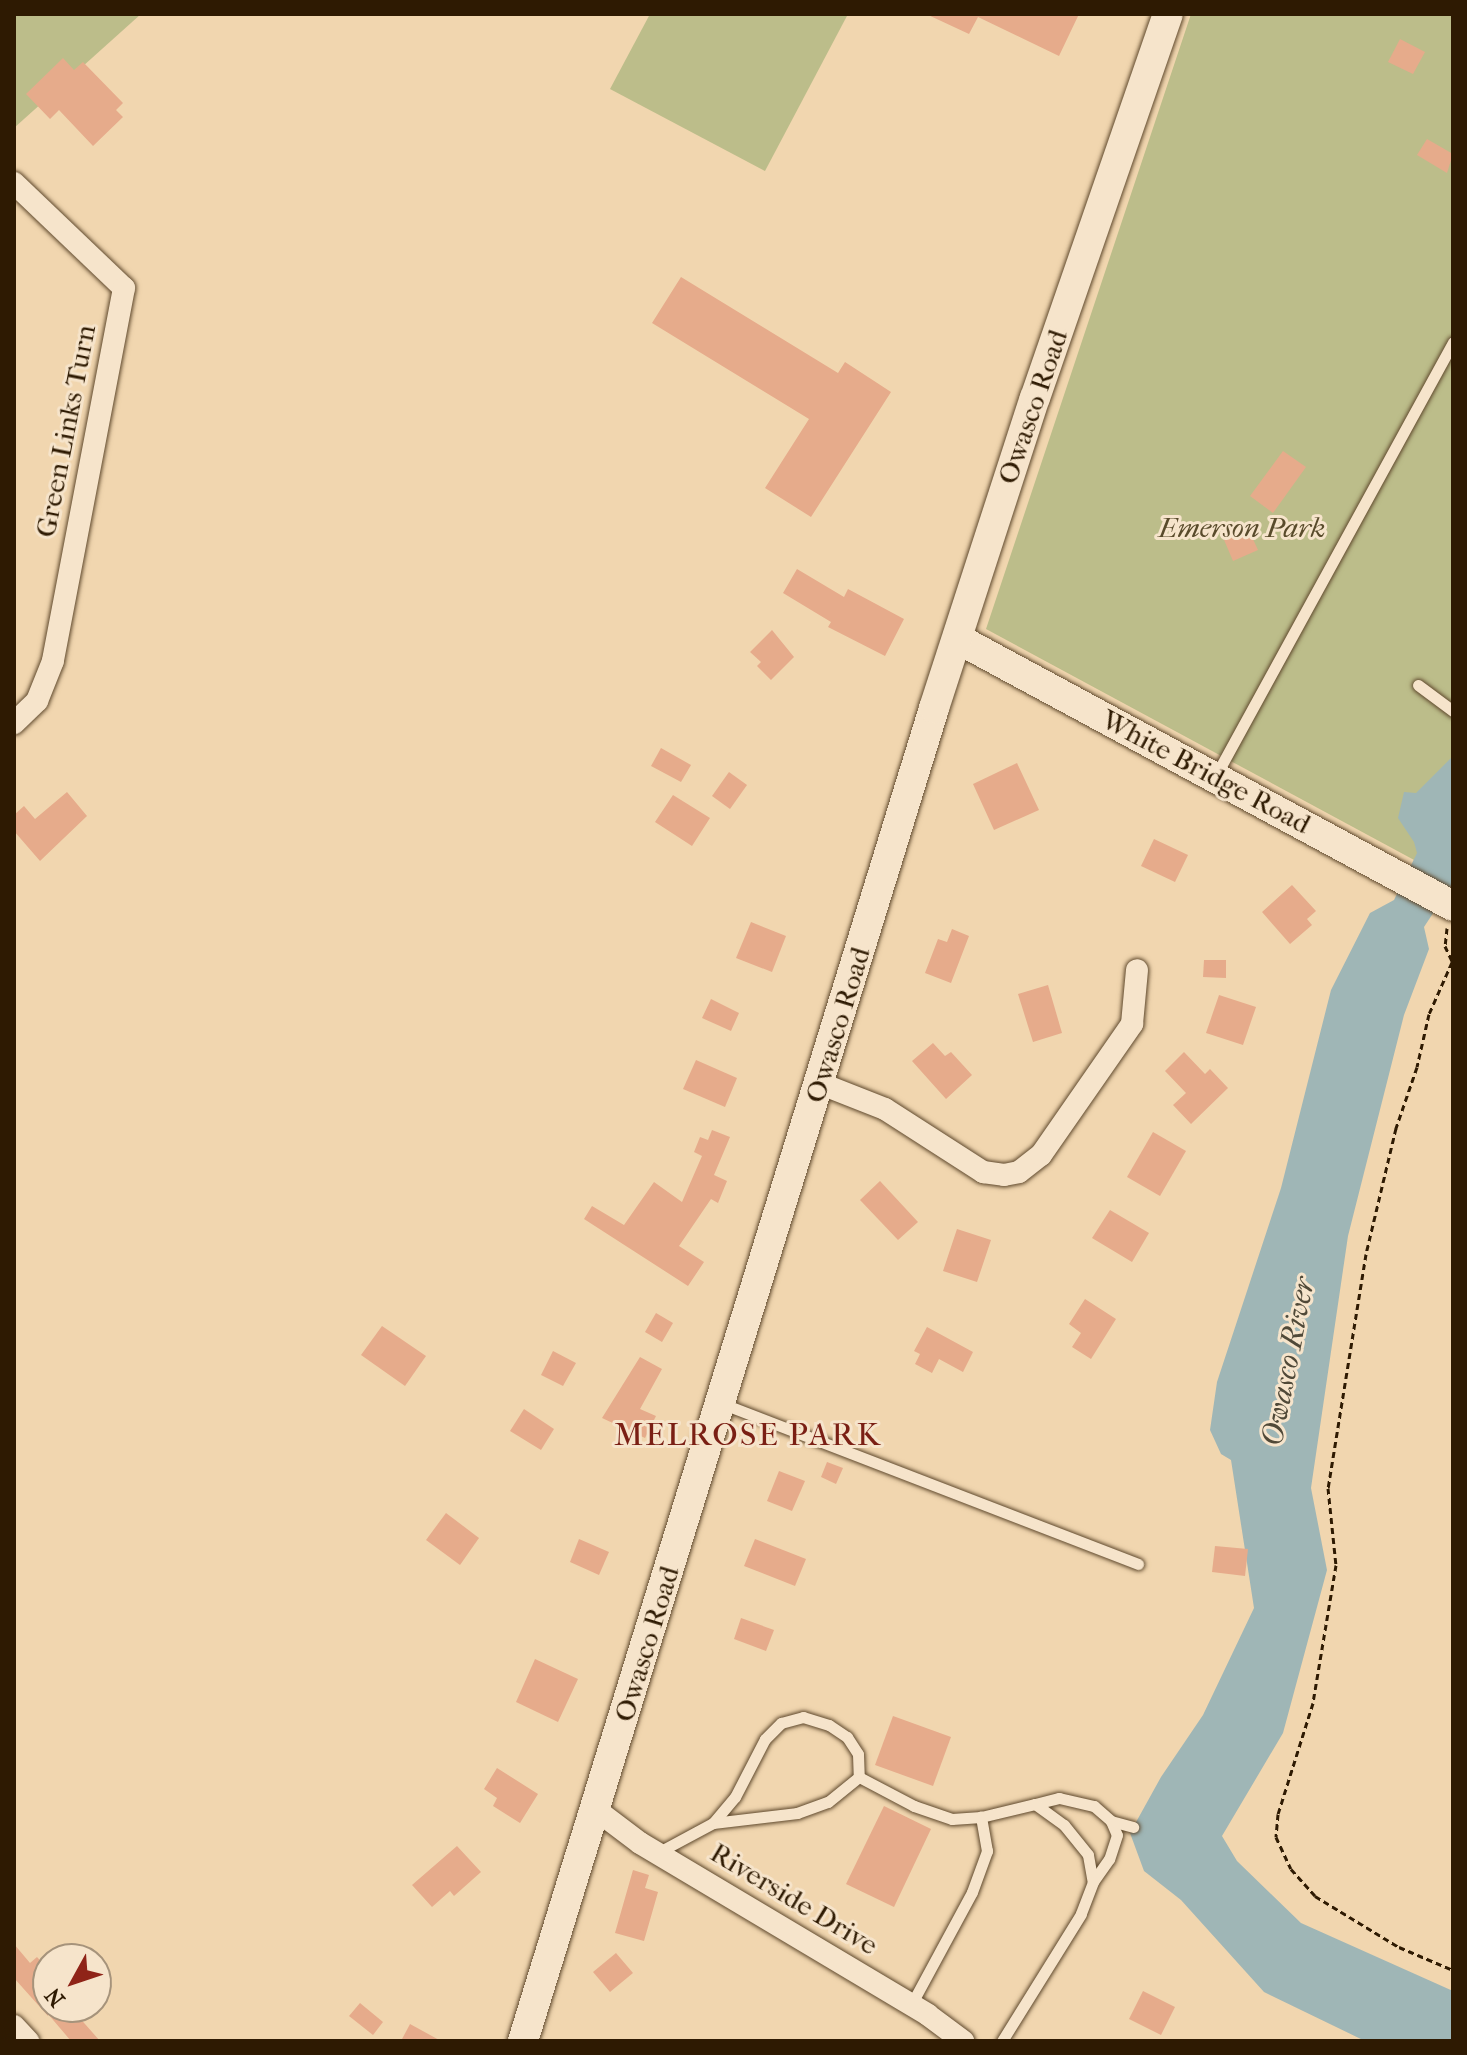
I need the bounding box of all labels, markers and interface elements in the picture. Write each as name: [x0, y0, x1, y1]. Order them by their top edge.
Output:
street label: Green Links Turn: [29, 322, 103, 540]
street label: Owasco Road: [991, 325, 1075, 489]
park label: Emerson Park: [1159, 511, 1325, 545]
street label: White Bridge Road: [1096, 703, 1316, 841]
street label: Owasco Road: [798, 943, 878, 1107]
water label: Owasco River: [1255, 1274, 1323, 1450]
district label: MELROSE PARK: [614, 1416, 882, 1454]
street label: Owasco Road: [607, 1562, 687, 1726]
street label: Riverside Drive: [704, 1836, 884, 1962]
north arrow: [32, 1943, 112, 2023]
text: N: [40, 1982, 70, 2012]

